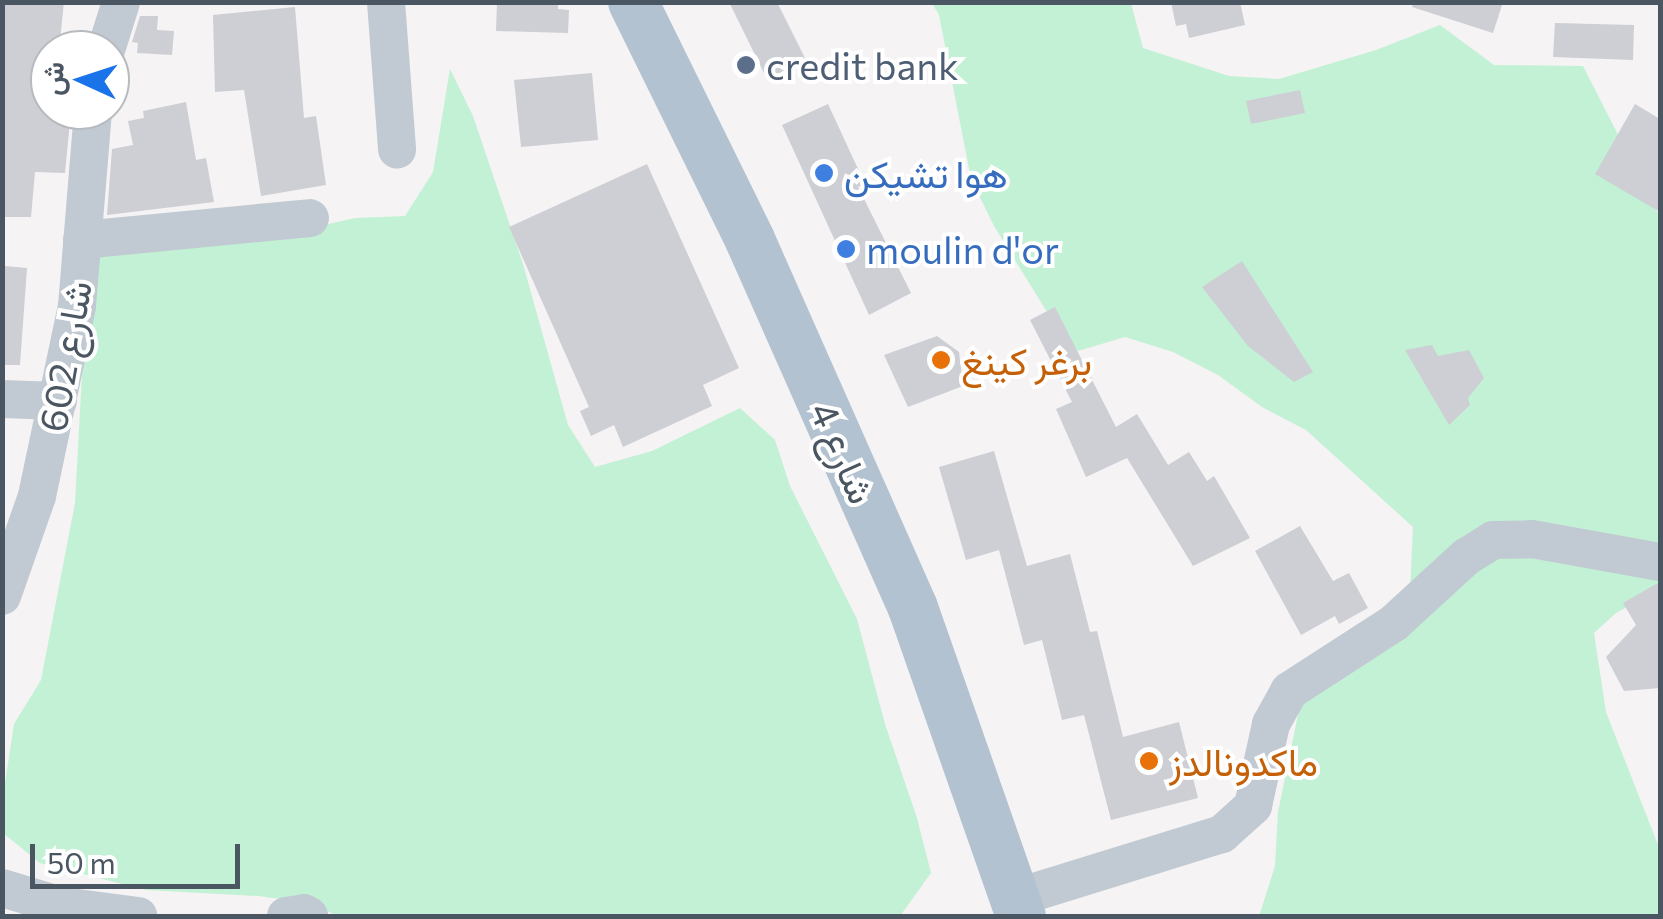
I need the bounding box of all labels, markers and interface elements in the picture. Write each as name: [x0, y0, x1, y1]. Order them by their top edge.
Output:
north arrow: [30, 30, 130, 130]
place label: credit bank: [766, 42, 959, 88]
marker: credit bank: [735, 54, 757, 76]
text: ش: [34, 61, 70, 96]
place label: هوا تشيكن: [844, 150, 1008, 196]
marker: هوا تشيكن: [813, 162, 835, 184]
place label: moulin d'or: [866, 226, 1059, 272]
marker: moulin d'or: [835, 238, 857, 260]
street label: شارع 602: [28, 277, 100, 435]
place label: برغر كينغ: [961, 337, 1092, 383]
marker: برغر كينغ: [930, 349, 952, 371]
street label: شارع 4: [802, 394, 886, 510]
place label: ماكدونالدز: [1169, 738, 1318, 784]
marker: ماكدونالدز: [1138, 750, 1160, 772]
scale bar: [35, 824, 245, 886]
text: 50 m: [47, 843, 116, 880]

